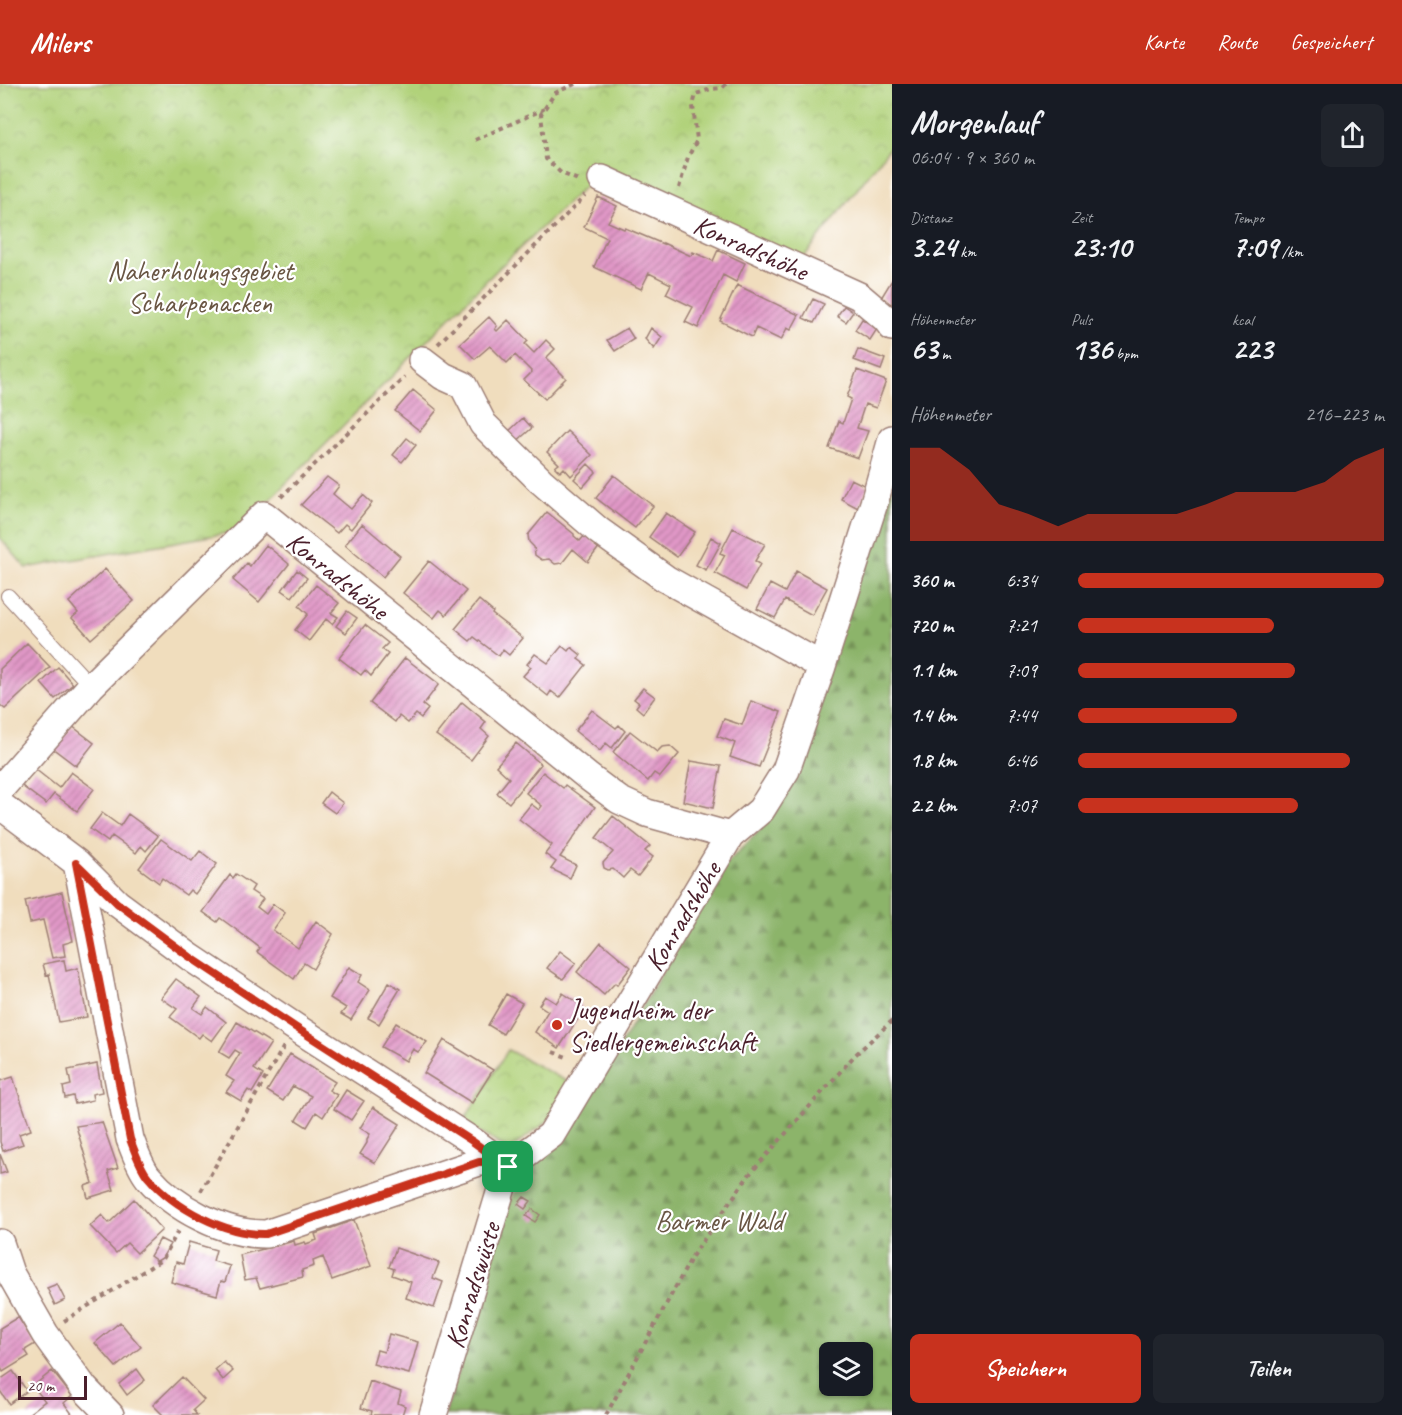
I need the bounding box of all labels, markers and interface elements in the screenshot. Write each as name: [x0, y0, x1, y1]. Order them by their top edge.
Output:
text: Milers: [30, 25, 90, 60]
text: Karte: [1144, 29, 1184, 55]
text: Route: [1217, 29, 1257, 55]
text: Gespeichert: [1290, 29, 1372, 55]
text: Morgenlauf: [910, 101, 1038, 143]
button: share: [1321, 104, 1384, 167]
text: 06:04 · 9 × 360 m: [910, 145, 1034, 170]
street label: Konradshöhe: [688, 207, 815, 289]
text: Distanz: [910, 208, 952, 228]
text: Zeit: [1071, 208, 1092, 228]
text: Tempo: [1232, 208, 1264, 228]
text: 3.24: [910, 228, 956, 266]
text: 23:10: [1071, 228, 1131, 266]
text: 7:09: [1232, 228, 1278, 266]
text: km: [956, 242, 976, 262]
text: /km: [1278, 242, 1303, 262]
park label: Naherholungsgebiet Scharpenacken: [107, 253, 296, 320]
text: Höhenmeter: [910, 310, 975, 330]
text: Puls: [1071, 310, 1092, 330]
text: kcal: [1232, 310, 1253, 330]
text: 63: [910, 330, 938, 368]
text: 136: [1071, 330, 1112, 368]
text: 223: [1232, 330, 1273, 368]
text: m: [938, 344, 950, 364]
text: bpm: [1112, 344, 1138, 364]
text: Höhenmeter: [910, 402, 991, 427]
text: 216–223 m: [1305, 402, 1384, 427]
street label: Konradshöhe: [279, 524, 397, 628]
text: 360 m: [910, 568, 954, 593]
text: 6:34: [1006, 568, 1037, 593]
text: 720 m: [910, 613, 953, 638]
text: 7:21: [1006, 613, 1037, 638]
text: 1.1 km: [910, 658, 957, 683]
text: 7:09: [1006, 658, 1037, 683]
text: 1.4 km: [910, 703, 957, 728]
text: 7:44: [1006, 703, 1037, 728]
text: 1.8 km: [910, 748, 957, 773]
text: 6:46: [1006, 748, 1037, 773]
text: 2.2 km: [910, 793, 957, 818]
text: 7:07: [1006, 793, 1037, 818]
street label: Konradshöhe: [636, 854, 730, 977]
place label: Jugendheim der Siedlergemeinschaft: [567, 992, 759, 1059]
marker: Jugendheim der Siedlergemeinschaft: [550, 1018, 564, 1032]
pin: [482, 1141, 533, 1192]
icon: arrive: [491, 1150, 524, 1183]
park label: Barmer Wald: [655, 1203, 787, 1238]
street label: Konradswüste: [437, 1216, 509, 1352]
button: Speichern: [910, 1334, 1141, 1403]
button: Teilen: [1153, 1334, 1384, 1403]
map controls: [819, 1342, 873, 1396]
button: layers: [819, 1342, 873, 1396]
scale bar: [18, 1373, 87, 1400]
text: 20 m: [27, 1376, 54, 1396]

